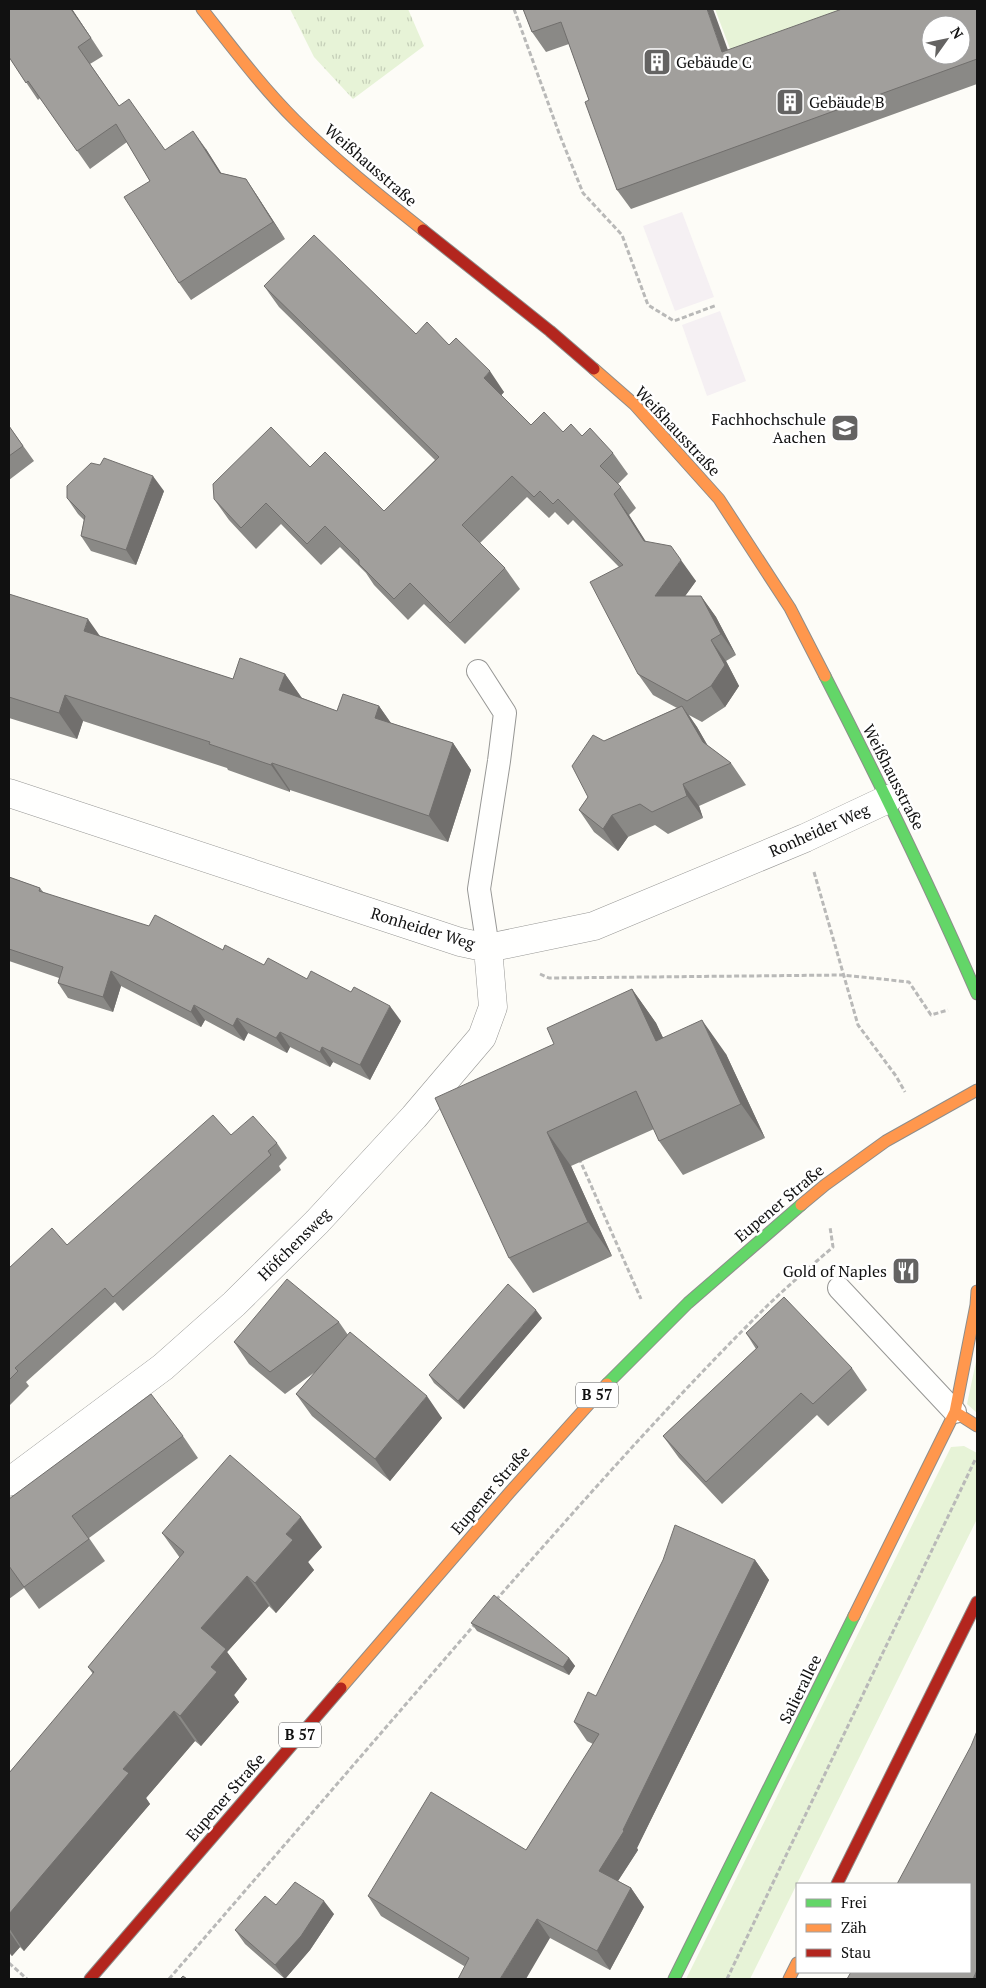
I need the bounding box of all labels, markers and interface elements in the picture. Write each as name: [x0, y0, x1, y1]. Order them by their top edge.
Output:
north arrow: [921, 15, 971, 65]
text: N: [946, 23, 968, 43]
building icon: Gebäude C: [642, 47, 672, 77]
place label: Gebäude C: [676, 51, 752, 73]
building icon: Gebäude B: [775, 87, 805, 117]
place label: Gebäude B: [809, 91, 885, 113]
street label: Weißhausstraße: [320, 119, 422, 211]
street label: Weißhausstraße: [630, 381, 726, 481]
place label: Fachhochschule Aachen: [711, 408, 826, 448]
school or university icon: Fachhochschule Aachen: [830, 413, 860, 443]
street label: Weißhausstraße: [858, 720, 930, 834]
street label: Ronheider Weg: [765, 798, 873, 862]
street label: Ronheider Weg: [368, 902, 478, 954]
street label: Eupener Straße: [730, 1159, 828, 1247]
street label: Höfchensweg: [253, 1202, 336, 1285]
restaurant icon: Gold of Naples: [891, 1256, 921, 1286]
place label: Gold of Naples: [783, 1260, 887, 1282]
road number: B 57: [576, 1382, 618, 1408]
street label: Eupener Straße: [446, 1441, 534, 1539]
street label: Salierallee: [774, 1651, 826, 1727]
road number: B 57: [279, 1722, 321, 1748]
street label: Eupener Straße: [181, 1748, 269, 1846]
legend: [796, 1883, 971, 1973]
text: Frei: [841, 1892, 867, 1912]
text: Zäh: [841, 1917, 867, 1937]
text: Stau: [841, 1942, 871, 1962]

